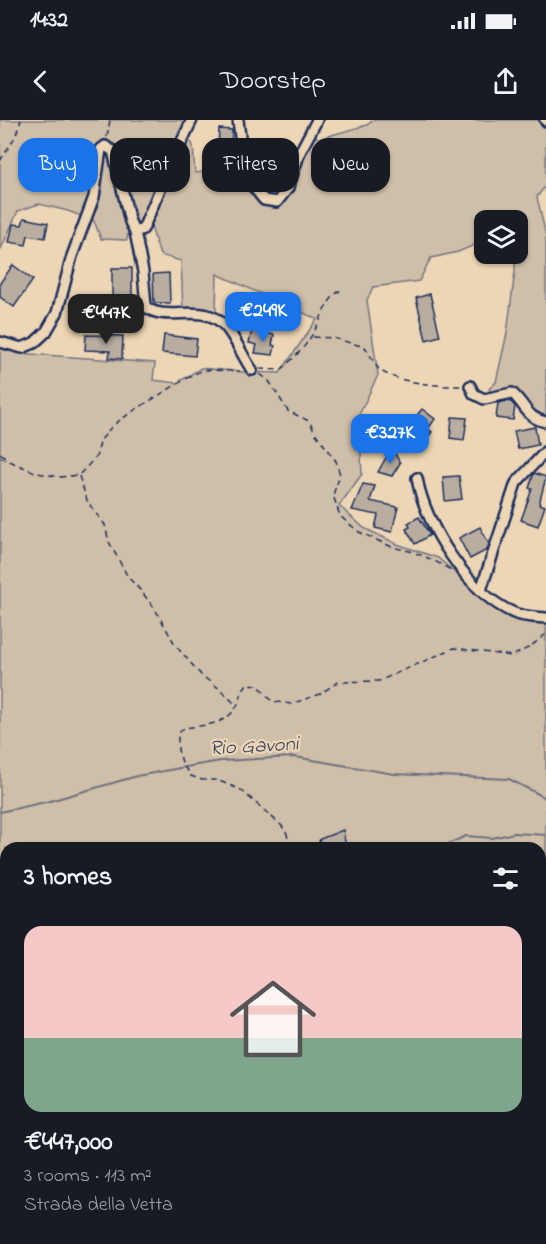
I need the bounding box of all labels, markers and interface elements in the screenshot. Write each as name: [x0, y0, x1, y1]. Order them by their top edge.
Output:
text: 14:32: [30, 5, 68, 37]
text: Doorstep: [220, 62, 326, 101]
icon: back: [24, 65, 57, 98]
icon: share: [489, 65, 522, 98]
chip: Buy: [18, 138, 98, 192]
chip: Rent: [110, 138, 190, 192]
chip: Filters: [202, 138, 299, 192]
chip: New: [311, 138, 390, 192]
map controls: [474, 210, 528, 264]
button: layers: [474, 210, 528, 264]
pin: €249K: [221, 292, 305, 343]
pin: €447K: [64, 294, 148, 345]
text: €249K: [239, 297, 287, 326]
text: €447K: [82, 299, 130, 328]
pin: €327K: [348, 414, 432, 465]
text: €327K: [365, 419, 415, 448]
water label: Rio Gavoni: [209, 730, 302, 764]
text: 3 homes: [24, 859, 112, 897]
icon: filters: [489, 862, 522, 895]
icon: home: [219, 965, 327, 1073]
text: €447,000: [24, 1124, 112, 1162]
text: 3 rooms · 113 m²: [24, 1162, 152, 1191]
text: Strada della Vetta: [24, 1191, 173, 1220]

